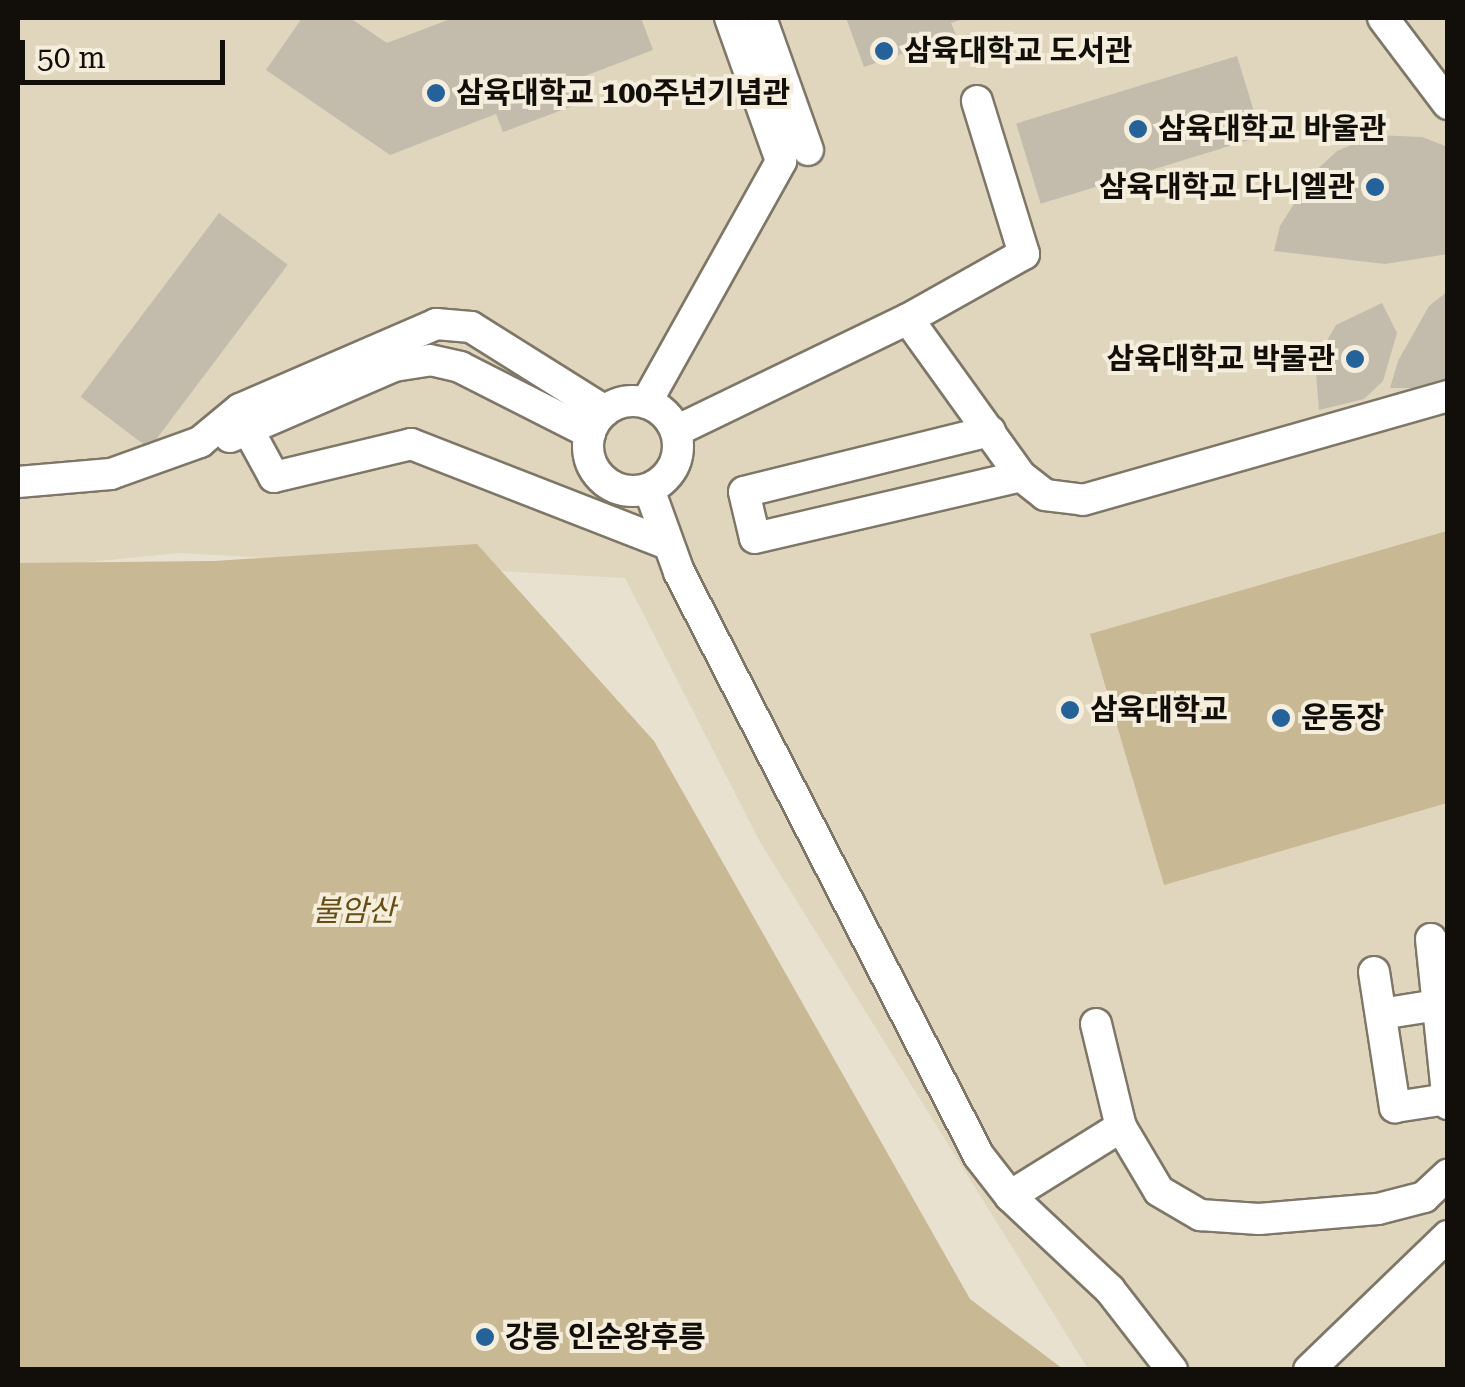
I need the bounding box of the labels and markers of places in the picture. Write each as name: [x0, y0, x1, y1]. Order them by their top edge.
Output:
place label: 삼육대학교 도서관: [904, 33, 1132, 69]
marker: 삼육대학교 도서관: [873, 40, 895, 62]
place label: 삼육대학교 100주년기념관: [456, 75, 790, 111]
marker: 삼육대학교 100주년기념관: [425, 82, 447, 104]
place label: 삼육대학교 바울관: [1158, 111, 1386, 147]
marker: 삼육대학교 바울관: [1127, 118, 1149, 140]
place label: 삼육대학교 다니엘관: [1099, 169, 1355, 205]
marker: 삼육대학교 다니엘관: [1364, 176, 1386, 198]
place label: 삼육대학교 박물관: [1107, 341, 1335, 377]
marker: 삼육대학교 박물관: [1344, 348, 1366, 370]
place label: 삼육대학교: [1090, 692, 1228, 728]
marker: 삼육대학교: [1059, 699, 1081, 721]
place label: 운동장: [1301, 700, 1384, 736]
marker: 운동장: [1270, 707, 1292, 729]
place label: 강릉 인순왕후릉: [505, 1319, 706, 1355]
marker: 강릉 인순왕후릉: [474, 1326, 496, 1348]

